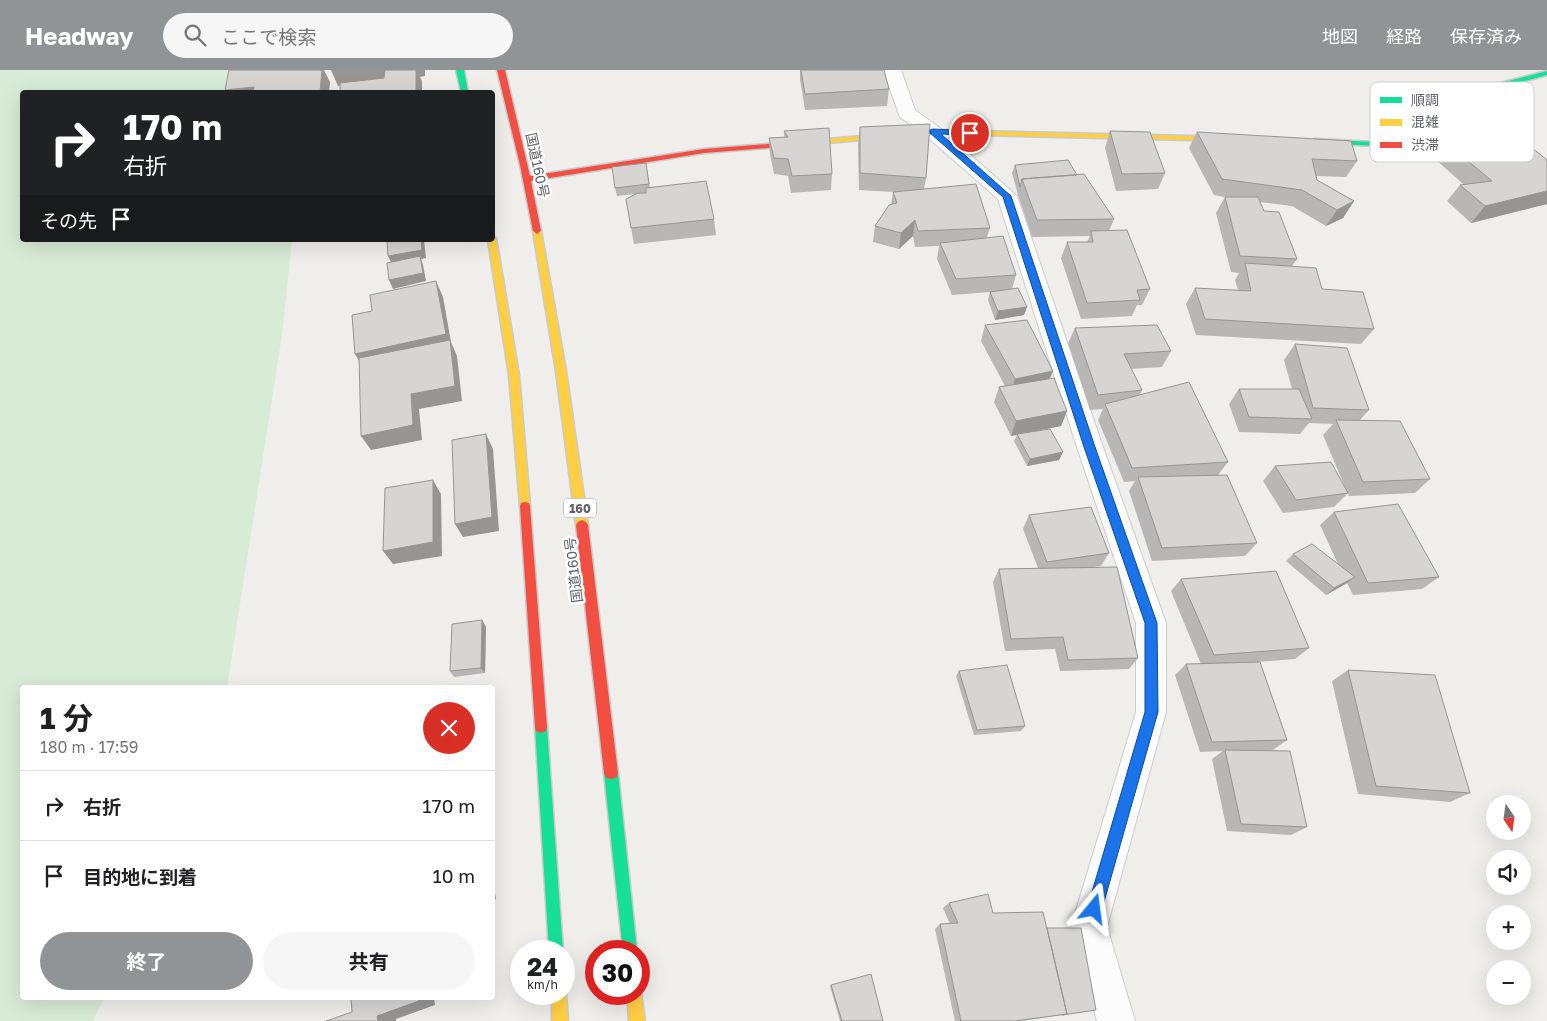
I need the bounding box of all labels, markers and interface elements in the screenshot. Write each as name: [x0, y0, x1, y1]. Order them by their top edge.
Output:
search box: [163, 13, 513, 58]
text: Headway: [25, 21, 133, 50]
icon: search: [181, 21, 209, 49]
text: ここで検索: [221, 25, 316, 48]
text: 地図: [1322, 25, 1358, 47]
text: 経路: [1386, 25, 1422, 47]
text: 保存済み: [1450, 25, 1522, 47]
legend: [1370, 82, 1534, 162]
text: 順調: [1411, 91, 1439, 108]
text: 170 m: [123, 106, 222, 148]
icon: right: [40, 110, 105, 175]
pin: [949, 112, 991, 154]
text: 混雑: [1411, 113, 1439, 130]
icon: arrive: [956, 119, 984, 147]
street label: 国道160号: [523, 131, 553, 199]
text: 渋滞: [1411, 136, 1439, 153]
text: 右折: [123, 152, 167, 179]
icon: arrive: [107, 205, 135, 233]
text: その先: [40, 209, 97, 232]
road number: 160: [564, 498, 596, 518]
street label: 国道160号: [561, 536, 585, 604]
text: 1 分: [40, 700, 93, 736]
button: close: [423, 702, 475, 754]
text: 180 m · 17:59: [40, 737, 138, 757]
icon: right: [40, 792, 68, 820]
text: 170 m: [422, 794, 475, 817]
text: 右折: [83, 795, 121, 818]
north arrow: [1486, 795, 1531, 840]
map controls: [1486, 795, 1531, 1005]
button: sound: [1486, 850, 1531, 895]
icon: arrive: [40, 862, 68, 890]
text: 10 m: [432, 864, 475, 887]
text: 目的地に到着: [83, 865, 197, 888]
position arrow: [1067, 882, 1119, 934]
button: +: [1486, 905, 1531, 950]
button: 終了: [40, 932, 253, 990]
button: 共有: [263, 932, 475, 990]
speed limit sign: 30: [585, 940, 650, 1005]
text: 24: [527, 951, 558, 982]
button: −: [1486, 960, 1531, 1005]
text: km/h: [527, 977, 558, 992]

